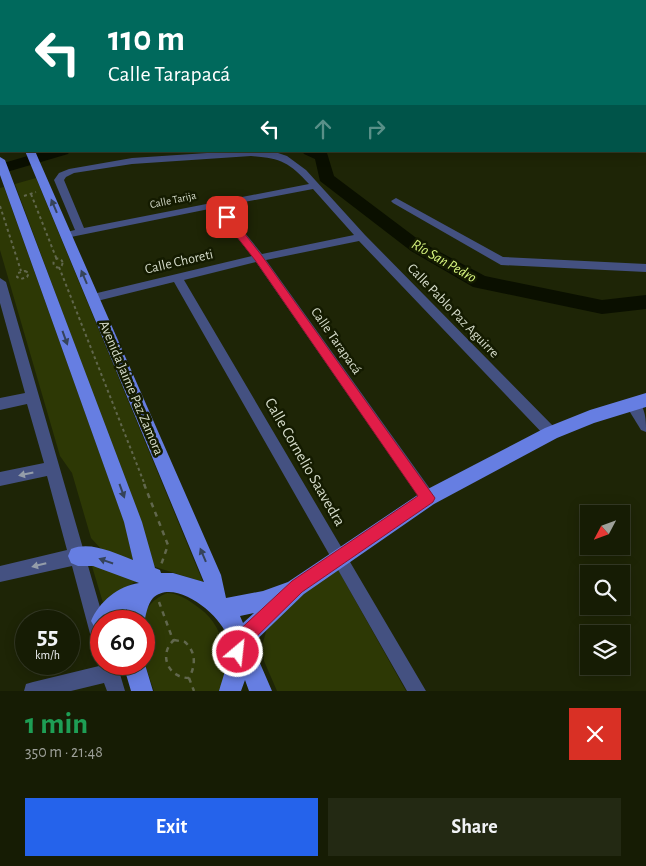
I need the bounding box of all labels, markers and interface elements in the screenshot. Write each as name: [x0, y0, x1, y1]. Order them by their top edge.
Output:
icon: left: [25, 20, 90, 85]
text: 110 m: [108, 22, 185, 57]
text: Calle Tarapacá: [108, 63, 230, 85]
icon: left: [256, 115, 284, 143]
icon: ahead: [309, 115, 337, 143]
icon: right: [362, 115, 390, 143]
street label: Calle Tarija: [149, 190, 197, 210]
pin: [206, 196, 248, 238]
one-way arrow: [49, 199, 57, 213]
icon: arrive: [213, 203, 241, 231]
water label: Río San Pedro: [409, 237, 479, 285]
street label: Calle Choreti: [144, 247, 214, 277]
street label: Calle Pablo Paz Aguirre: [405, 261, 501, 361]
one-way arrow: [79, 270, 87, 284]
street label: Calle Tarapacá: [308, 305, 364, 377]
street label: Avenida Jaime Paz Zamora: [96, 319, 166, 458]
one-way arrow: [61, 331, 69, 346]
street label: Calle Cornelio Saavedra: [262, 395, 348, 529]
one-way arrow: [18, 470, 34, 478]
one-way arrow: [118, 484, 126, 499]
north arrow: [580, 505, 630, 555]
map controls: [580, 505, 630, 675]
one-way arrow: [198, 548, 206, 562]
one-way arrow: [98, 557, 113, 565]
one-way arrow: [32, 561, 47, 569]
button: search: [580, 565, 630, 615]
speed limit sign: 60: [90, 610, 155, 675]
text: 55: [37, 624, 58, 649]
position arrow: [211, 625, 263, 677]
button: layers: [580, 625, 630, 675]
text: km/h: [35, 649, 60, 661]
button: close: [569, 708, 621, 760]
text: 1 min: [25, 709, 88, 739]
text: 350 m · 21:48: [25, 744, 103, 760]
button: Exit: [25, 798, 318, 856]
button: Share: [328, 798, 621, 856]

